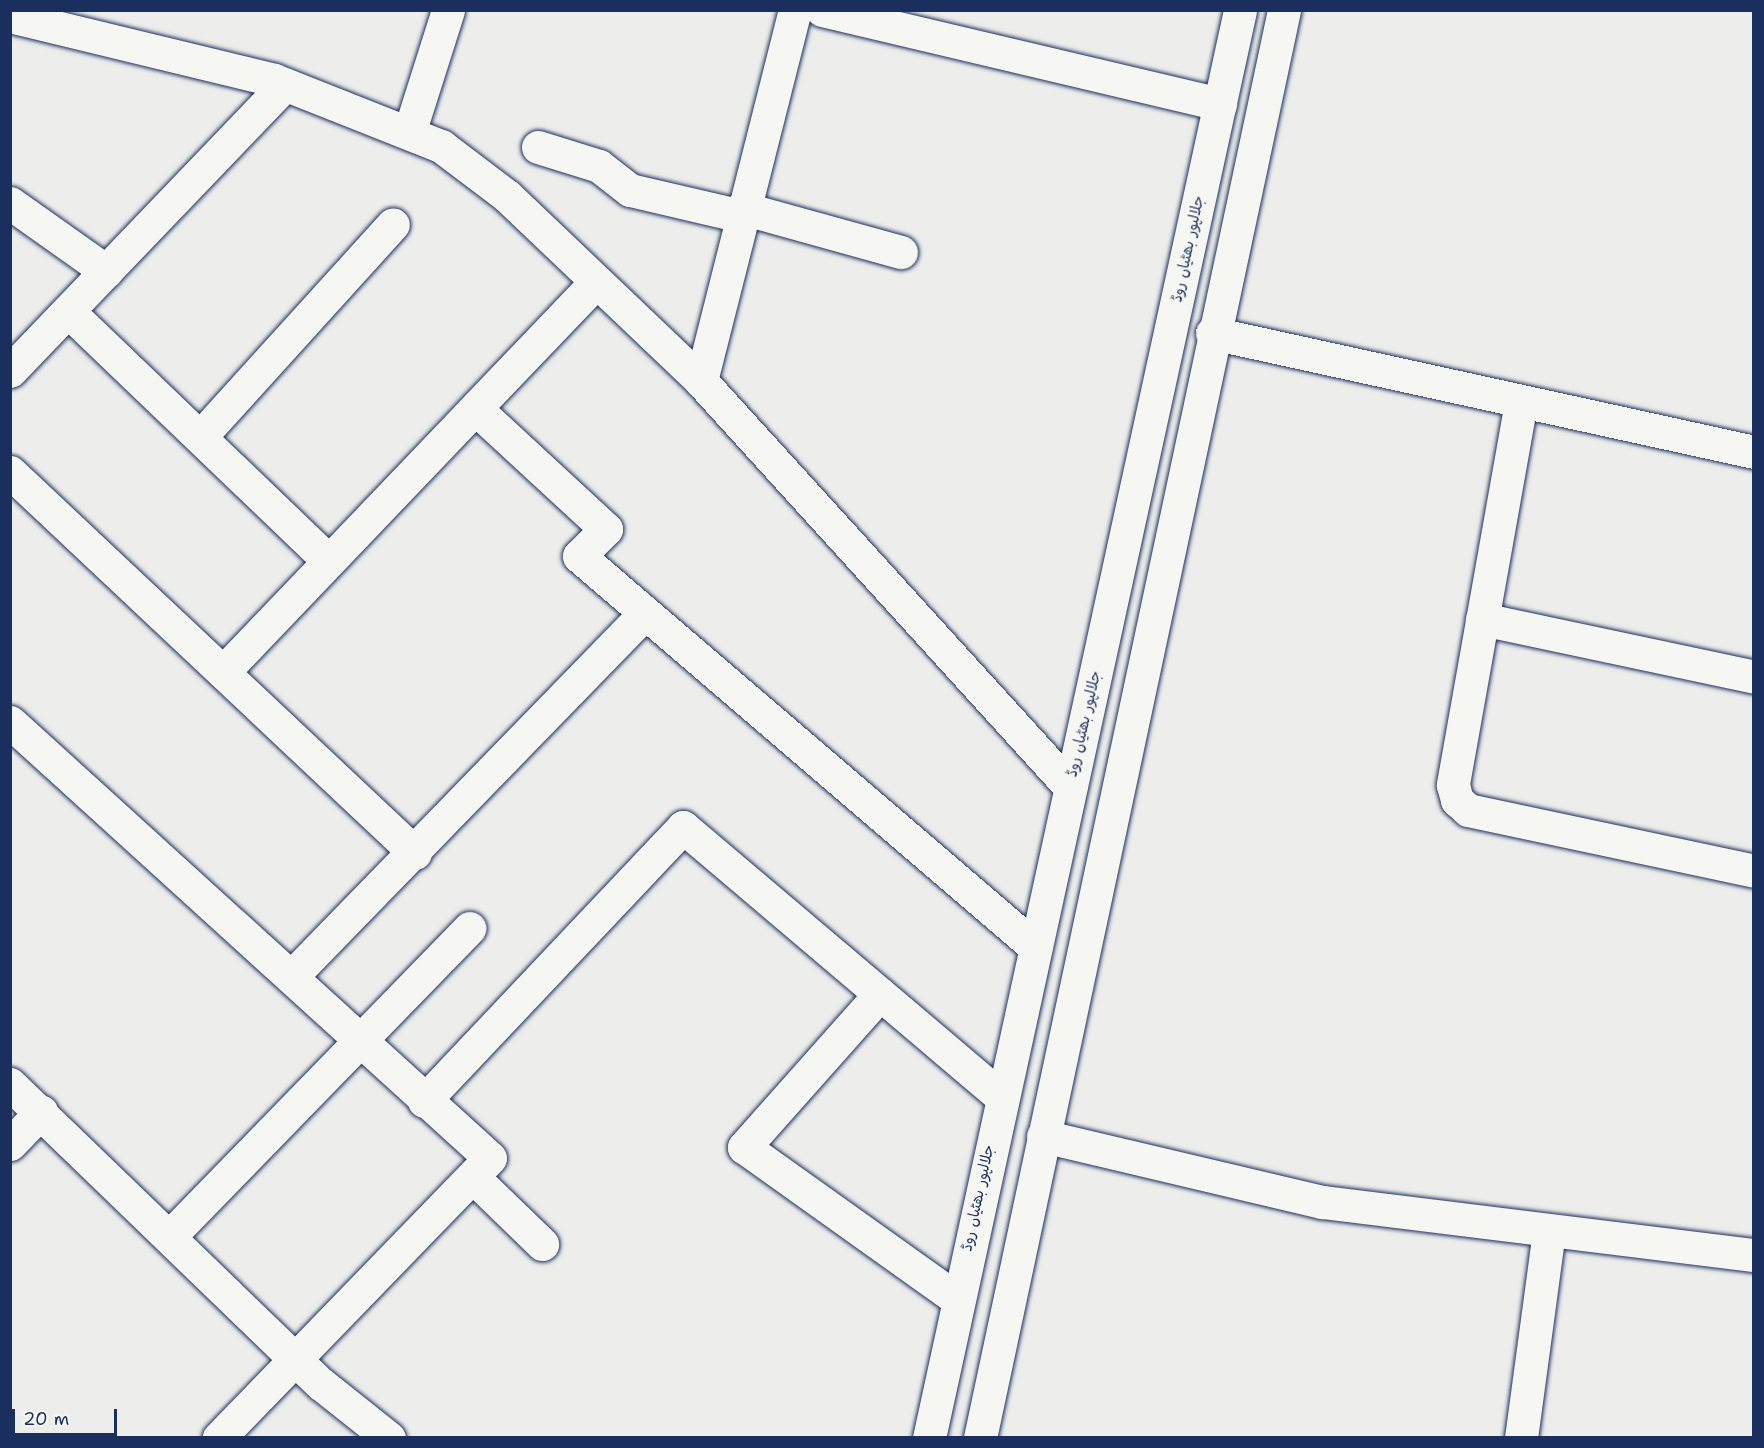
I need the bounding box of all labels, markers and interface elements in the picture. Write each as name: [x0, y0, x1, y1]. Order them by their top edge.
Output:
street label: جلالپور بھٹیاں روڈ: [1168, 194, 1208, 304]
street label: جلالپور بھٹیاں روڈ: [1063, 669, 1105, 779]
street label: جلالپور بھٹیاں روڈ: [958, 1143, 998, 1253]
scale bar: [15, 1397, 120, 1435]
text: 20 m: [23, 1407, 69, 1431]

